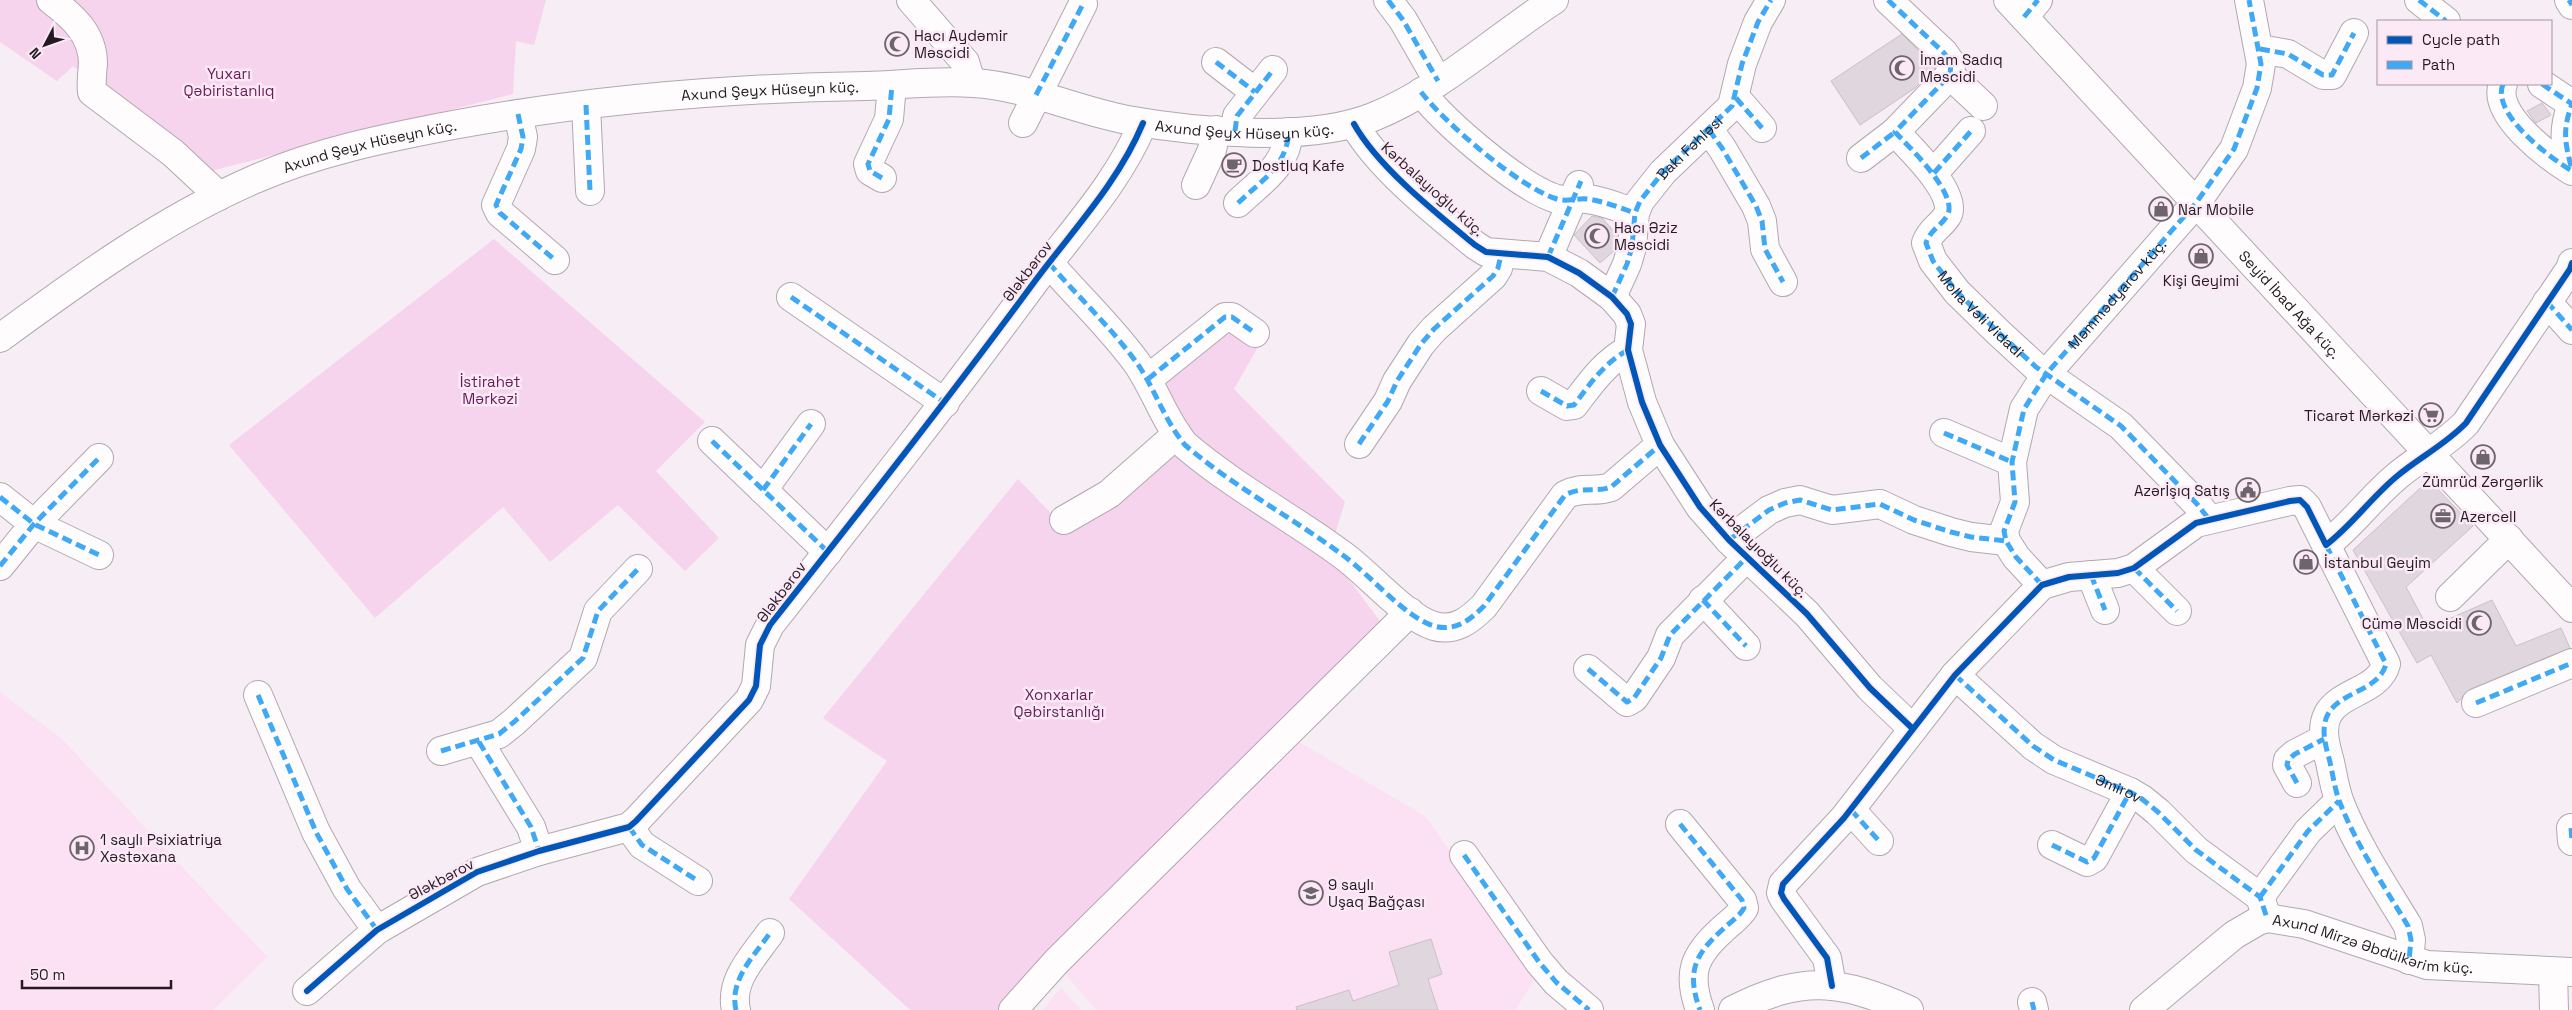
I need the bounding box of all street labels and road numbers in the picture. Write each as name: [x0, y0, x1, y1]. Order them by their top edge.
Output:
street label: Axund Şeyx Hüseyn küç.: [680, 77, 859, 104]
street label: Bakı Fəhləsi: [1652, 111, 1726, 183]
street label: Axund Şeyx Hüseyn küç.: [280, 115, 458, 177]
street label: Axund Şeyx Hüseyn küç.: [1154, 115, 1335, 142]
street label: Kərbalayıoğlu küç.: [1378, 138, 1488, 240]
street label: Məmmədyarov küç.: [2063, 235, 2170, 353]
street label: Ələkbərov: [998, 237, 1056, 305]
street label: Seyid İbad Ağa küç.: [2235, 246, 2345, 362]
street label: Molla Vəli Vidadi: [1934, 266, 2028, 361]
street label: Kərbalayıoğlu küç.: [1706, 495, 1812, 601]
street label: Ələkbərov: [752, 558, 810, 626]
street label: Əmirov: [2093, 769, 2145, 806]
street label: Ələkbərov: [405, 854, 477, 904]
street label: Axund Mirzə Əbdülkərim küç.: [2271, 910, 2474, 977]

